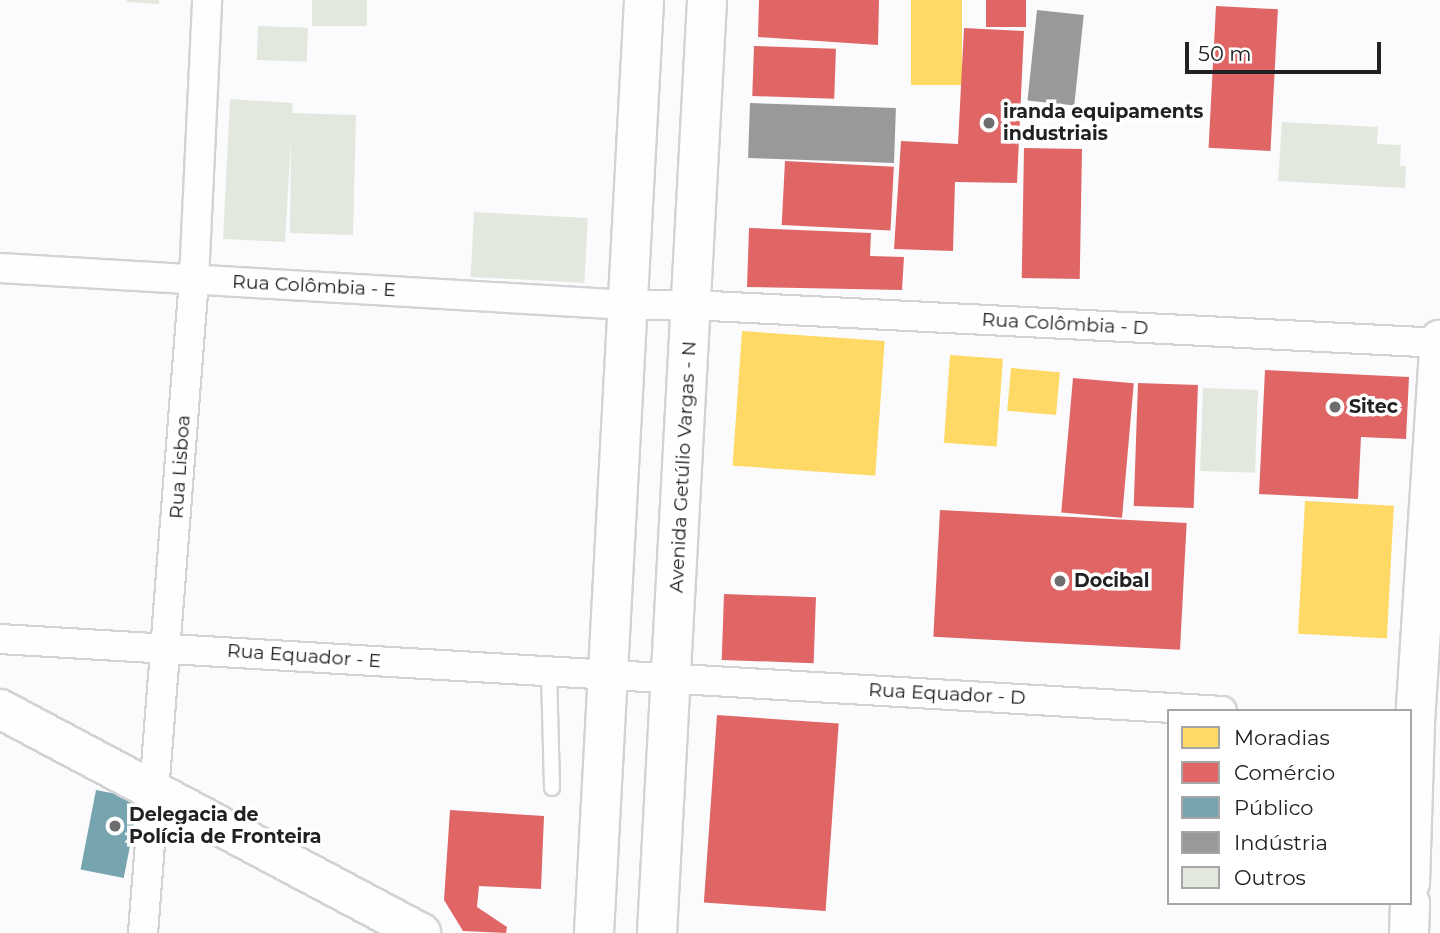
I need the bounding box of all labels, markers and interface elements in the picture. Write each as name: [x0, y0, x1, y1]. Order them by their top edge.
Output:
scale bar: [1188, 28, 1384, 72]
text: 50 m: [1198, 41, 1252, 66]
place label: iranda equipaments industriais: [1003, 101, 1203, 145]
marker: iranda equipaments industriais: [981, 115, 997, 131]
street label: Rua Colômbia - E: [232, 270, 396, 302]
street label: Rua Colômbia - D: [981, 308, 1149, 340]
street label: Avenida Getúlio Vargas - N: [665, 340, 701, 594]
place label: Sitec: [1349, 396, 1398, 418]
marker: Sitec: [1327, 399, 1343, 415]
street label: Rua Lisboa: [165, 414, 195, 520]
place label: Docibal: [1074, 570, 1149, 592]
marker: Docibal: [1052, 573, 1068, 589]
street label: Rua Equador - E: [226, 639, 382, 673]
street label: Rua Equador - D: [868, 678, 1026, 710]
legend: [1167, 709, 1412, 905]
text: Moradias: [1234, 725, 1330, 750]
text: Comércio: [1234, 760, 1335, 785]
text: Público: [1234, 795, 1314, 820]
place label: Delegacia de Polícia de Fronteira: [129, 804, 321, 848]
marker: Delegacia de Polícia de Fronteira: [107, 818, 123, 834]
text: Indústria: [1234, 830, 1328, 855]
text: Outros: [1234, 865, 1306, 890]

